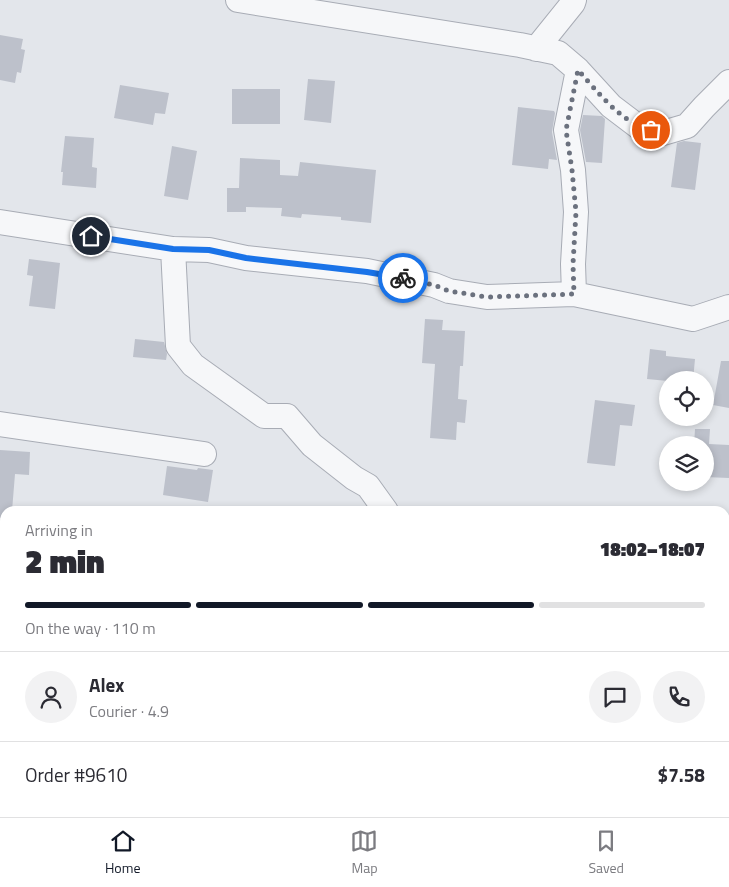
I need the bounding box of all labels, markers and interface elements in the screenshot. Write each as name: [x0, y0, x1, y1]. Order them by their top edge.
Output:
pin: [630, 109, 672, 151]
icon: bag: [637, 116, 665, 144]
pin: [70, 215, 112, 257]
icon: home: [77, 222, 105, 250]
courier: [378, 253, 428, 303]
icon: bike: [389, 264, 417, 292]
map controls: [659, 371, 714, 491]
button: locate: [659, 371, 714, 426]
button: layers: [659, 436, 714, 491]
text: Arriving in: [25, 518, 93, 542]
text: 18:02–18:07: [600, 534, 705, 563]
text: 2 min: [25, 537, 105, 585]
text: On the way · 110 m: [25, 616, 156, 640]
text: Alex: [89, 670, 124, 699]
button: person: [25, 671, 77, 723]
button: chat: [589, 671, 641, 723]
button: phone: [653, 671, 705, 723]
text: Courier · 4.9: [89, 699, 169, 723]
text: Order #9610: [25, 760, 127, 789]
text: $7.58: [658, 760, 705, 789]
tab: Home: [105, 827, 141, 878]
tab: Map: [350, 827, 378, 878]
tab: Saved: [588, 827, 624, 878]

